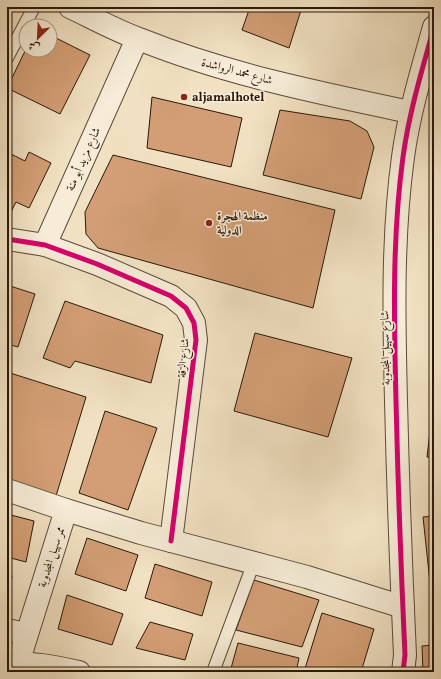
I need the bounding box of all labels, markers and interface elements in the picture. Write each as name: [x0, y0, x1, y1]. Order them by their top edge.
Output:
north arrow: [18, 18, 58, 58]
text: ش: [26, 37, 43, 55]
street label: شارع محمد الرواشدة: [199, 55, 274, 91]
place label: aljamalhotel: [192, 90, 264, 106]
marker: aljamalhotel: [179, 92, 189, 102]
street label: شارع مزيد أبو منة: [62, 124, 107, 195]
place label: منظمة الهجرة الدولية: [217, 209, 268, 239]
marker: منظمة الهجرة الدولية: [204, 218, 214, 228]
street label: شارع سهيل المجدوبة: [377, 310, 397, 385]
street label: شارع الرقة: [174, 337, 196, 379]
street label: ممر سهيل المجدوبة: [35, 525, 69, 590]

